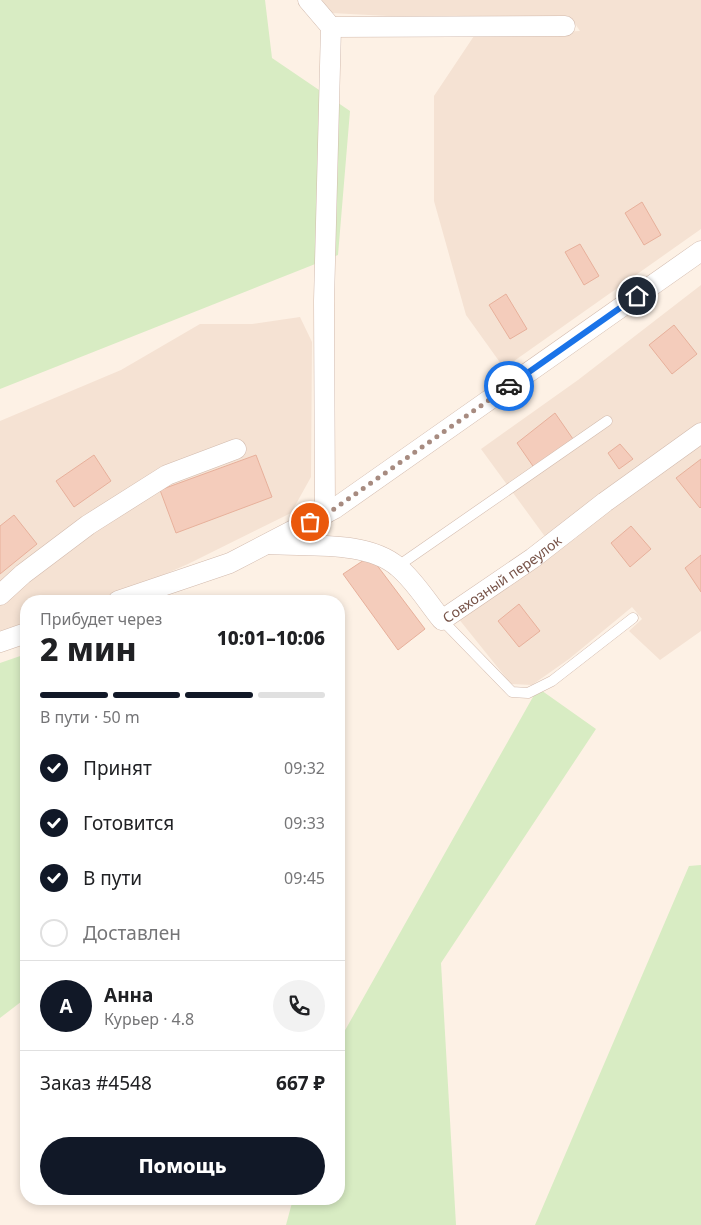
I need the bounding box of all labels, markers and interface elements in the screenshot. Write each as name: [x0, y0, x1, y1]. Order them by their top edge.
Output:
pin: [616, 275, 658, 317]
icon: home: [623, 282, 651, 310]
courier: [484, 361, 534, 411]
icon: car: [495, 372, 523, 400]
pin: [289, 501, 331, 543]
icon: bag: [296, 508, 324, 536]
street label: Совхозный переулок: [438, 530, 565, 627]
text: Прибудет через: [40, 608, 162, 630]
text: 10:01–10:06: [217, 625, 325, 651]
text: 2 мин: [40, 627, 137, 670]
text: В пути · 50 m: [40, 706, 140, 728]
icon: check: [40, 754, 68, 782]
text: Принят: [83, 755, 152, 781]
text: 09:32: [284, 757, 325, 779]
icon: check: [40, 809, 68, 837]
text: Готовится: [83, 810, 174, 836]
text: 09:33: [284, 812, 325, 834]
icon: check: [40, 864, 68, 892]
text: В пути: [83, 865, 142, 891]
text: 09:45: [284, 867, 325, 889]
text: Доставлен: [83, 920, 181, 946]
button: phone: [273, 980, 325, 1032]
text: Анна: [104, 982, 153, 1008]
text: А: [59, 993, 73, 1019]
text: Курьер · 4.8: [104, 1008, 194, 1030]
text: Заказ #4548: [40, 1070, 152, 1096]
text: 667 ₽: [276, 1070, 325, 1096]
button: Помощь: [40, 1137, 325, 1195]

